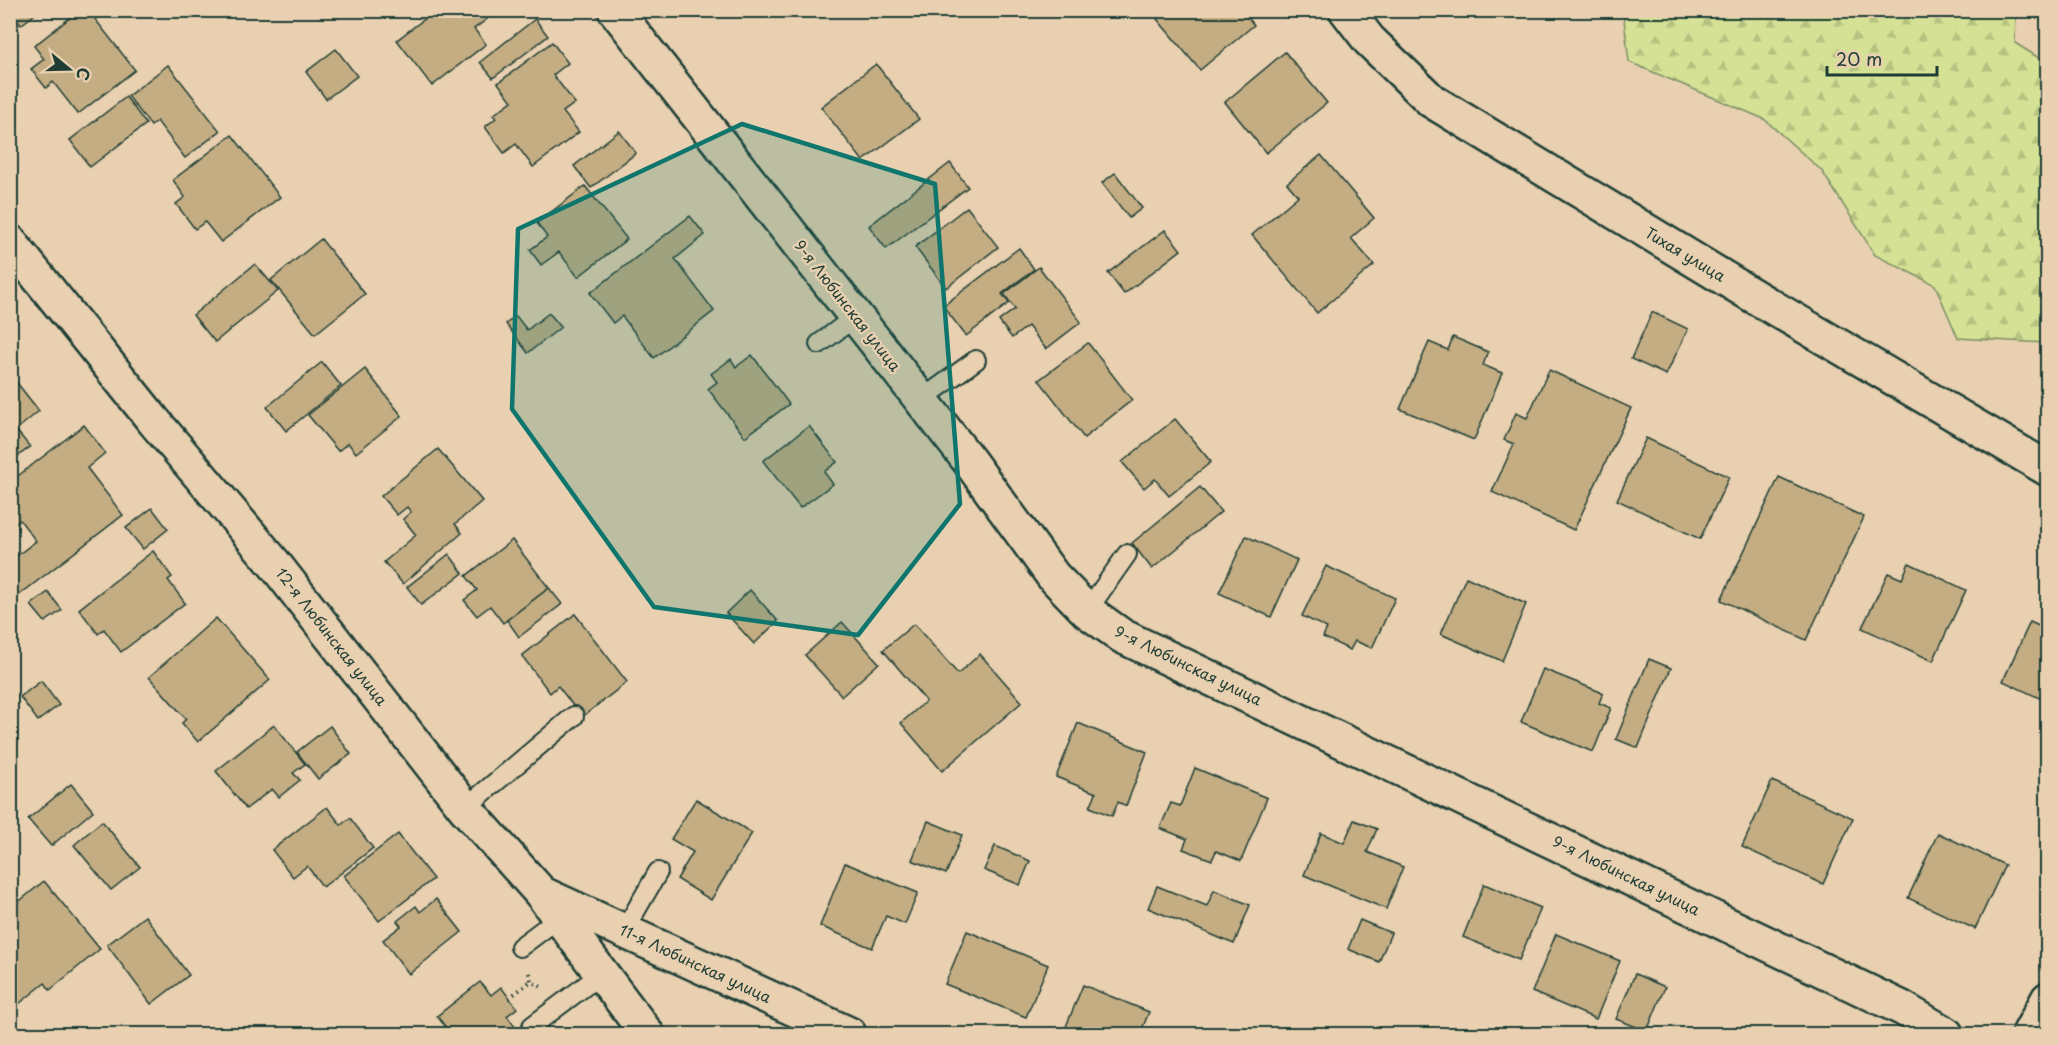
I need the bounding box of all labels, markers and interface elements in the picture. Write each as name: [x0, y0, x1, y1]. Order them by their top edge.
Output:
north arrow: [39, 39, 99, 99]
scale bar: [1827, 39, 1936, 77]
text: 20 m: [1836, 45, 1882, 72]
text: С: [71, 65, 97, 84]
street label: Тихая улица: [1641, 221, 1731, 287]
street label: 9-я Любинская улица: [789, 234, 907, 376]
street label: 12-я Любинская улица: [271, 562, 394, 710]
street label: 9-я Любинская улица: [1111, 619, 1267, 711]
street label: 9-я Любинская улица: [1549, 829, 1705, 921]
street label: 11-я Любинская улица: [616, 917, 776, 1008]

